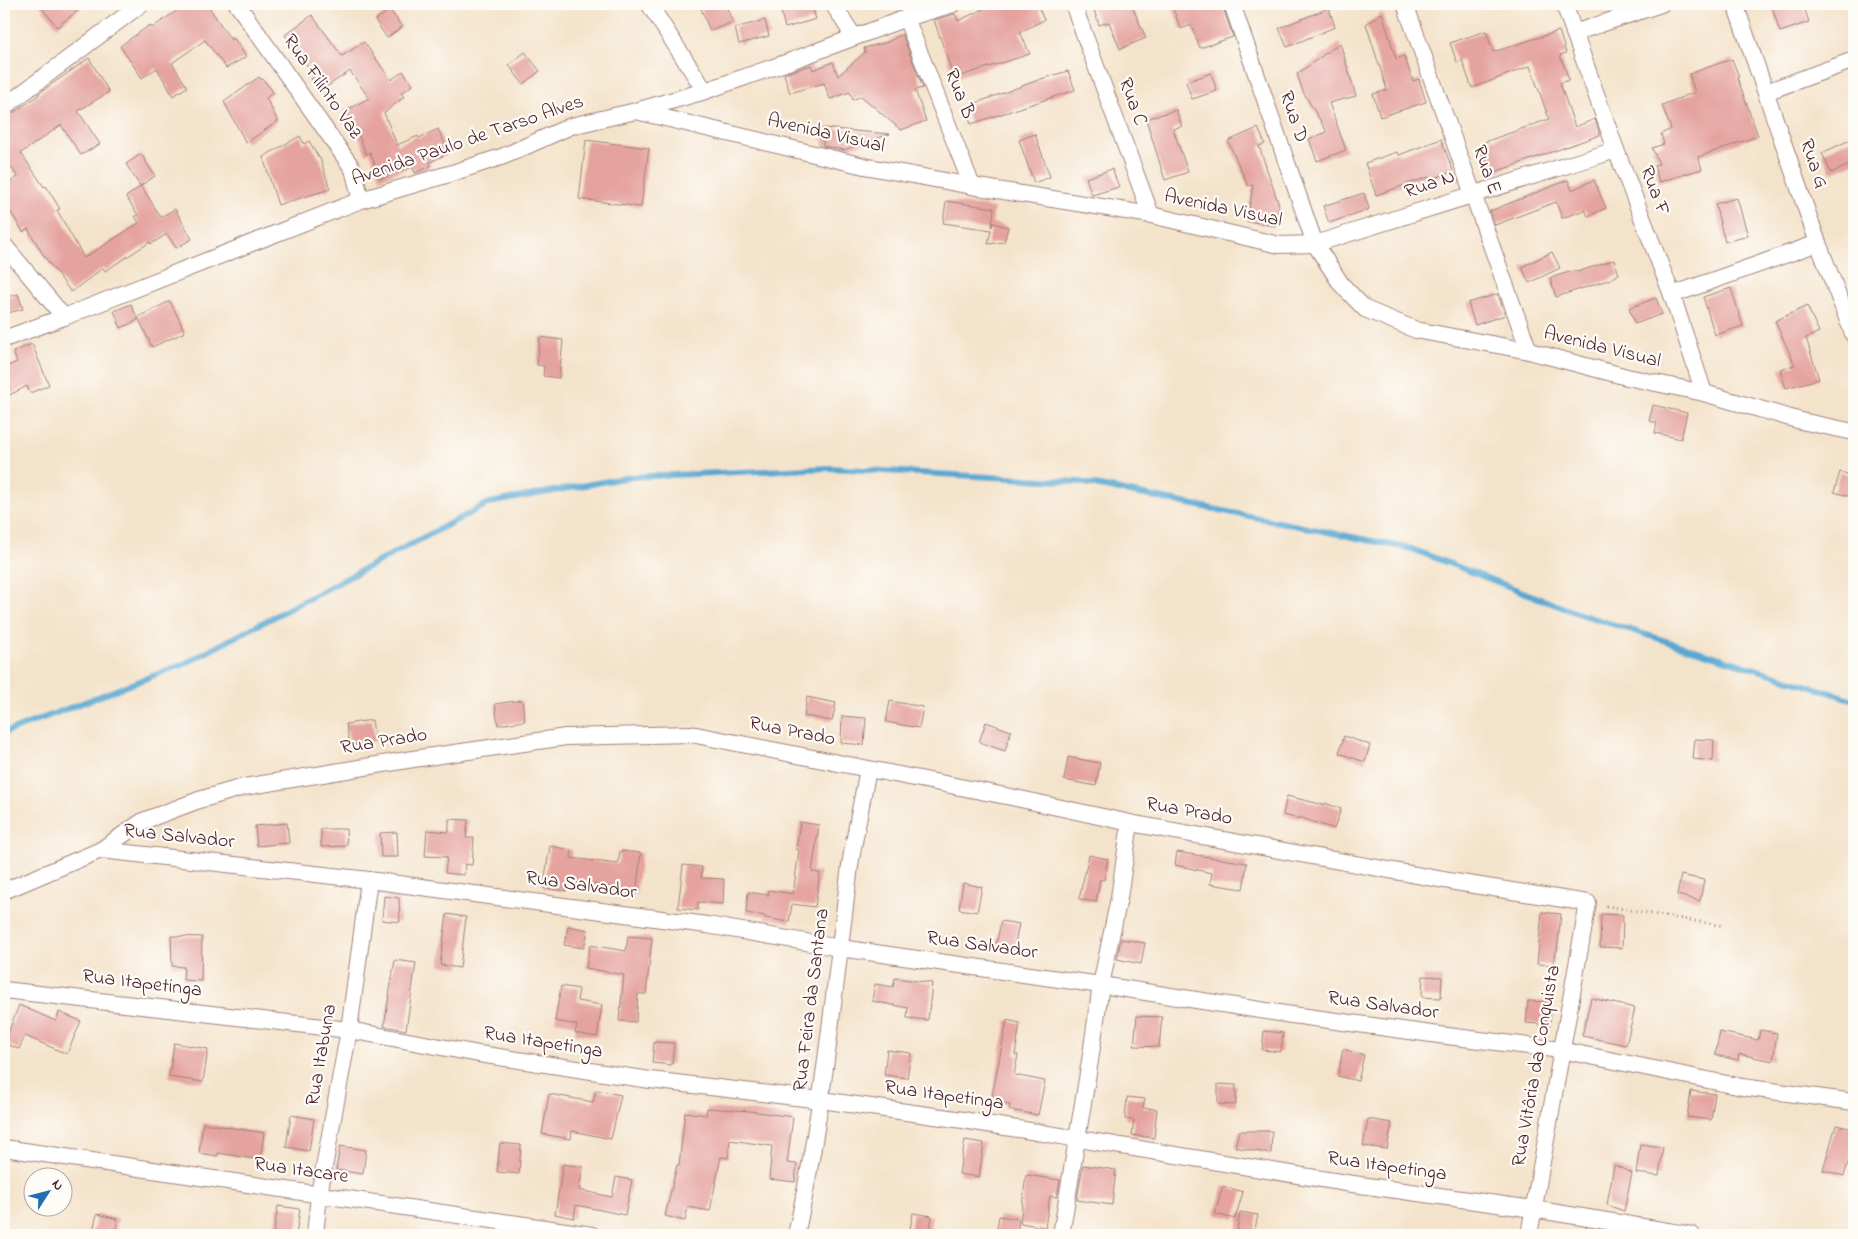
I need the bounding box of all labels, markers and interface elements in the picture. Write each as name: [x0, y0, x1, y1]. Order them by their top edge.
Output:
street label: Rua Filinto Vaz: [275, 29, 369, 146]
street label: Rua B: [936, 65, 982, 123]
street label: Rua C: [1110, 74, 1154, 130]
street label: Rua D: [1271, 87, 1315, 147]
street label: Avenida Paulo de Tarso Alves: [348, 88, 588, 194]
street label: Avenida Visual: [764, 106, 888, 162]
street label: Rua G: [1791, 135, 1835, 193]
street label: Rua E: [1464, 141, 1508, 199]
street label: Rua F: [1631, 162, 1677, 220]
street label: Rua N: [1401, 163, 1459, 207]
street label: Avenida Visual: [1161, 182, 1285, 236]
street label: Avenida Visual: [1540, 319, 1664, 377]
street label: Rua Prado: [746, 709, 838, 755]
street label: Rua Prado: [339, 721, 429, 763]
street label: Rua Prado: [1144, 790, 1234, 834]
street label: Rua Salvador: [122, 817, 237, 857]
street label: Rua Salvador: [524, 864, 639, 908]
street label: Rua Feira da Santana: [786, 907, 838, 1093]
street label: Rua Salvador: [925, 924, 1040, 968]
street label: Rua Itapetinga: [80, 962, 203, 1007]
street label: Rua Vitôria da Conquista: [1505, 963, 1569, 1169]
street label: Rua Salvador: [1326, 984, 1441, 1028]
street label: Rua Itabuna: [299, 1002, 345, 1108]
street label: Rua Itapetinga: [481, 1019, 605, 1068]
street label: Rua Itapetinga: [882, 1073, 1006, 1120]
street label: Rua Itapetinga: [1325, 1144, 1449, 1191]
street label: Rua Itacare: [252, 1150, 350, 1192]
north arrow: [22, 1166, 72, 1216]
text: N: [46, 1175, 69, 1195]

